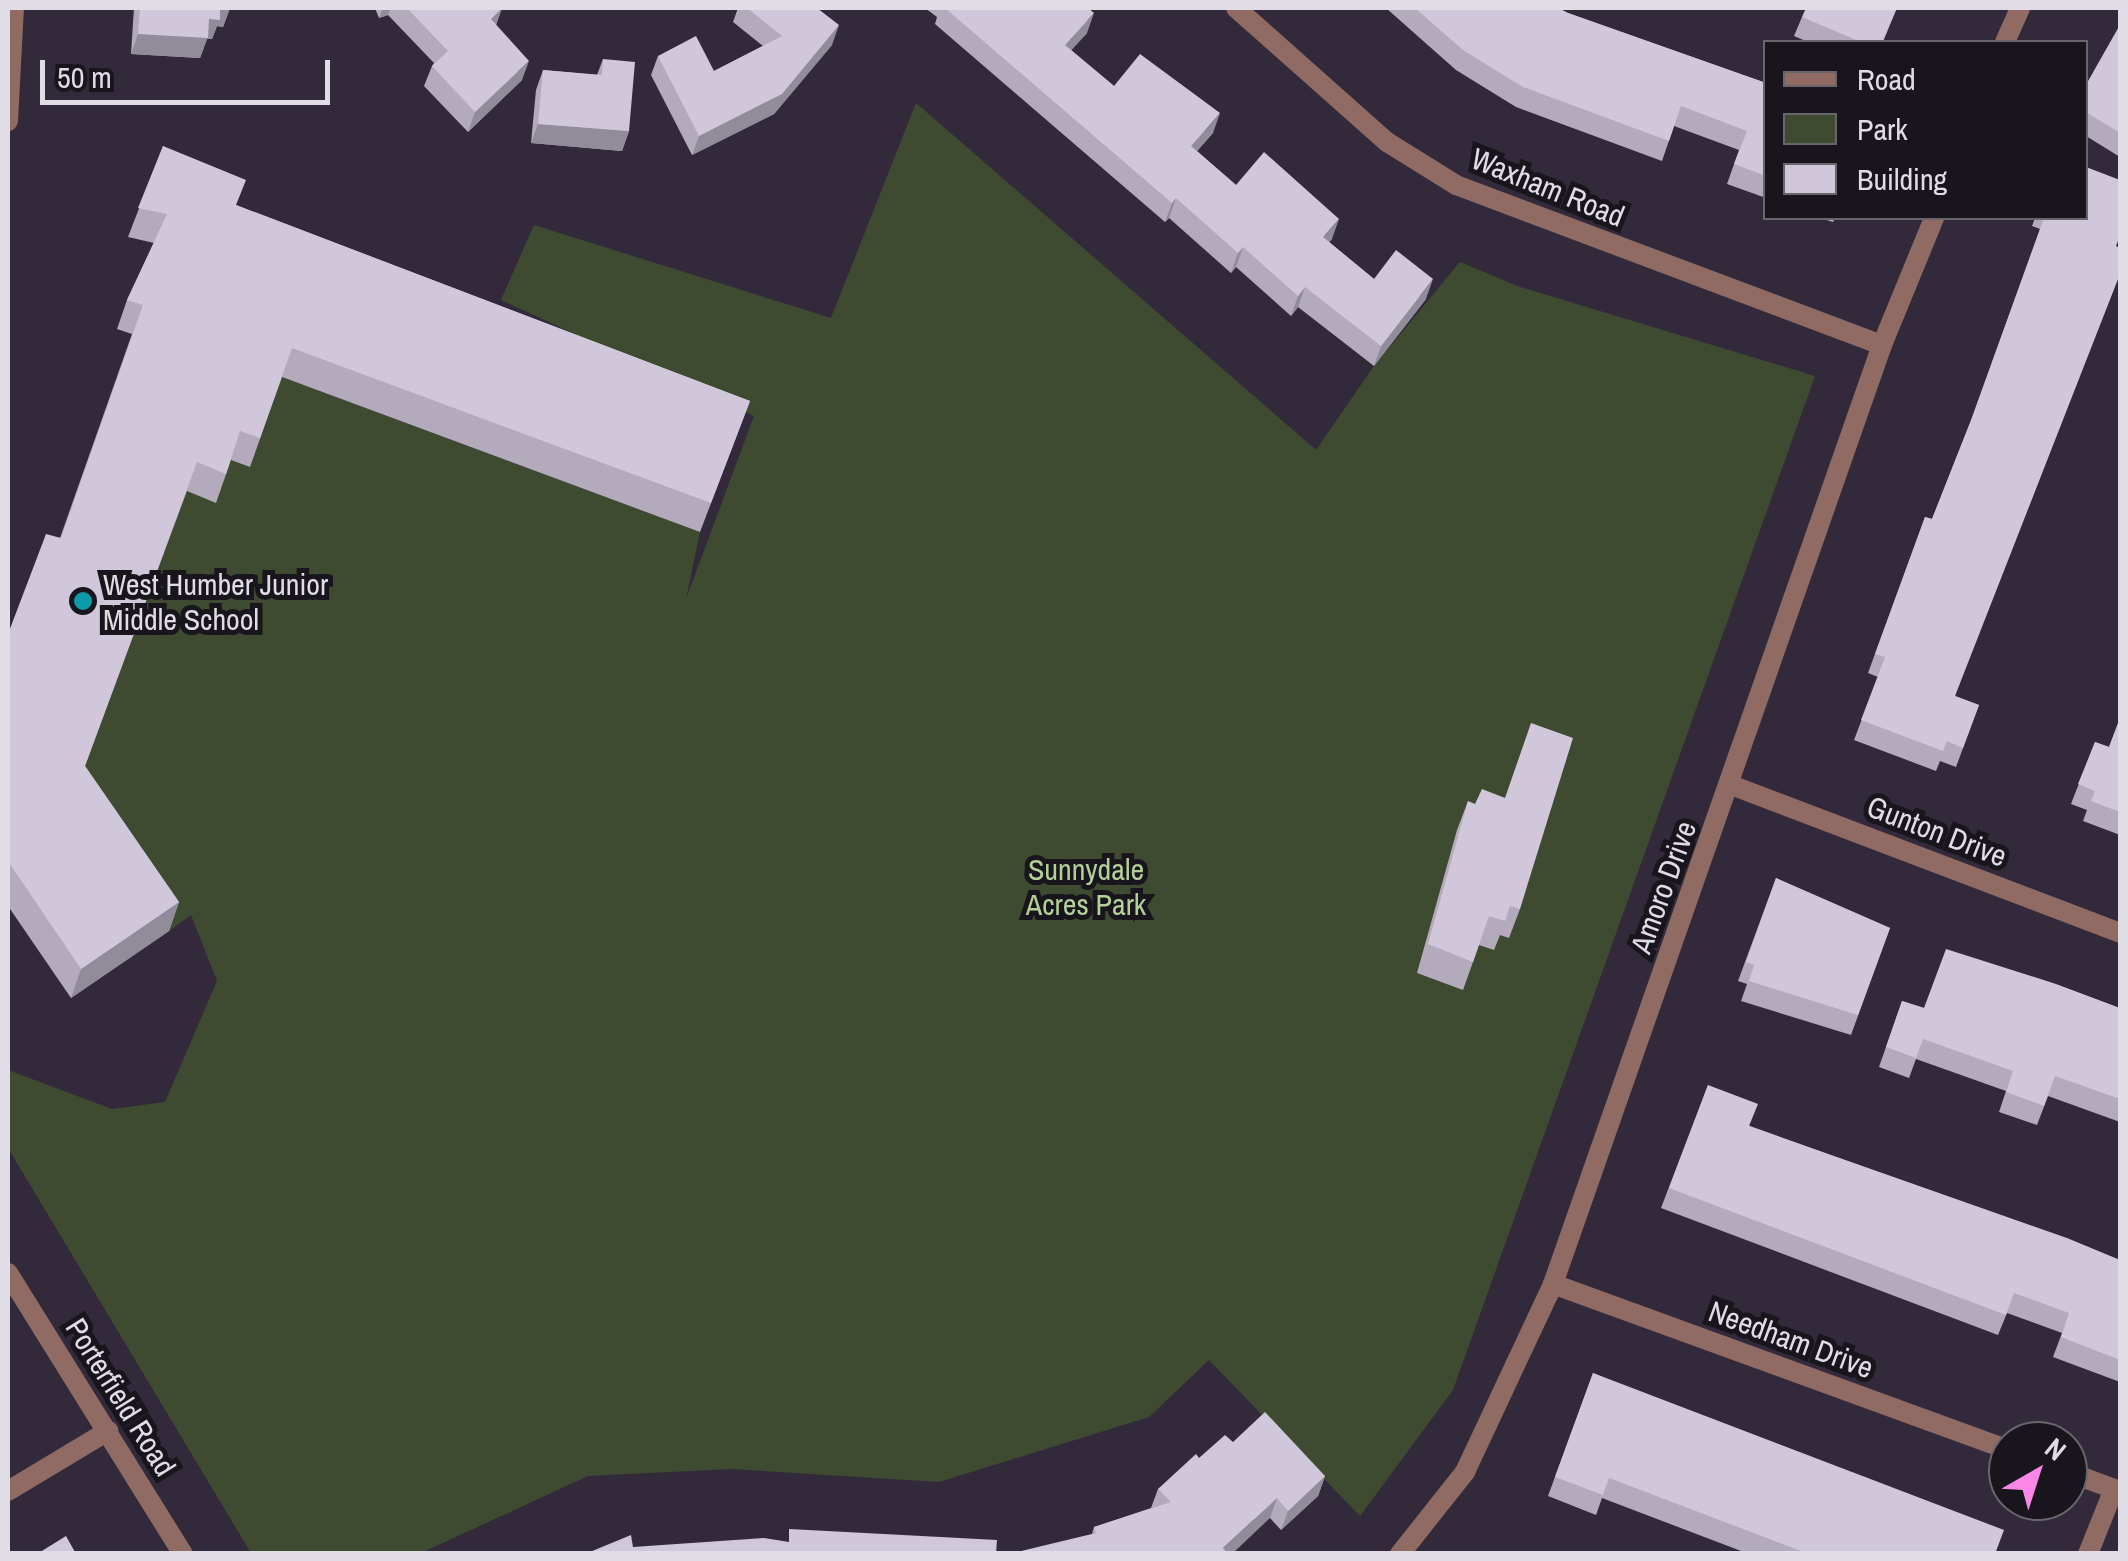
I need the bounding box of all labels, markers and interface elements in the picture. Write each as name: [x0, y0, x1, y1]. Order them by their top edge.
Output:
scale bar: [45, 40, 335, 102]
legend: [1763, 40, 2088, 220]
text: 50 m: [57, 57, 112, 97]
text: Road: [1857, 59, 1916, 99]
text: Park: [1857, 109, 1908, 149]
street label: Waxham Road: [1466, 140, 1630, 234]
text: Building: [1857, 159, 1947, 199]
place label: West Humber Junior Middle School: [103, 566, 328, 636]
marker: West Humber Junior Middle School: [72, 590, 94, 612]
street label: Gunton Drive: [1862, 788, 2012, 874]
street label: Amoro Drive: [1622, 816, 1704, 958]
park label: Sunnydale Acres Park: [1026, 851, 1146, 922]
street label: Needham Drive: [1704, 1293, 1878, 1385]
street label: Porterfield Road: [58, 1312, 184, 1482]
north arrow: [1988, 1421, 2088, 1521]
text: N: [2037, 1429, 2074, 1469]

